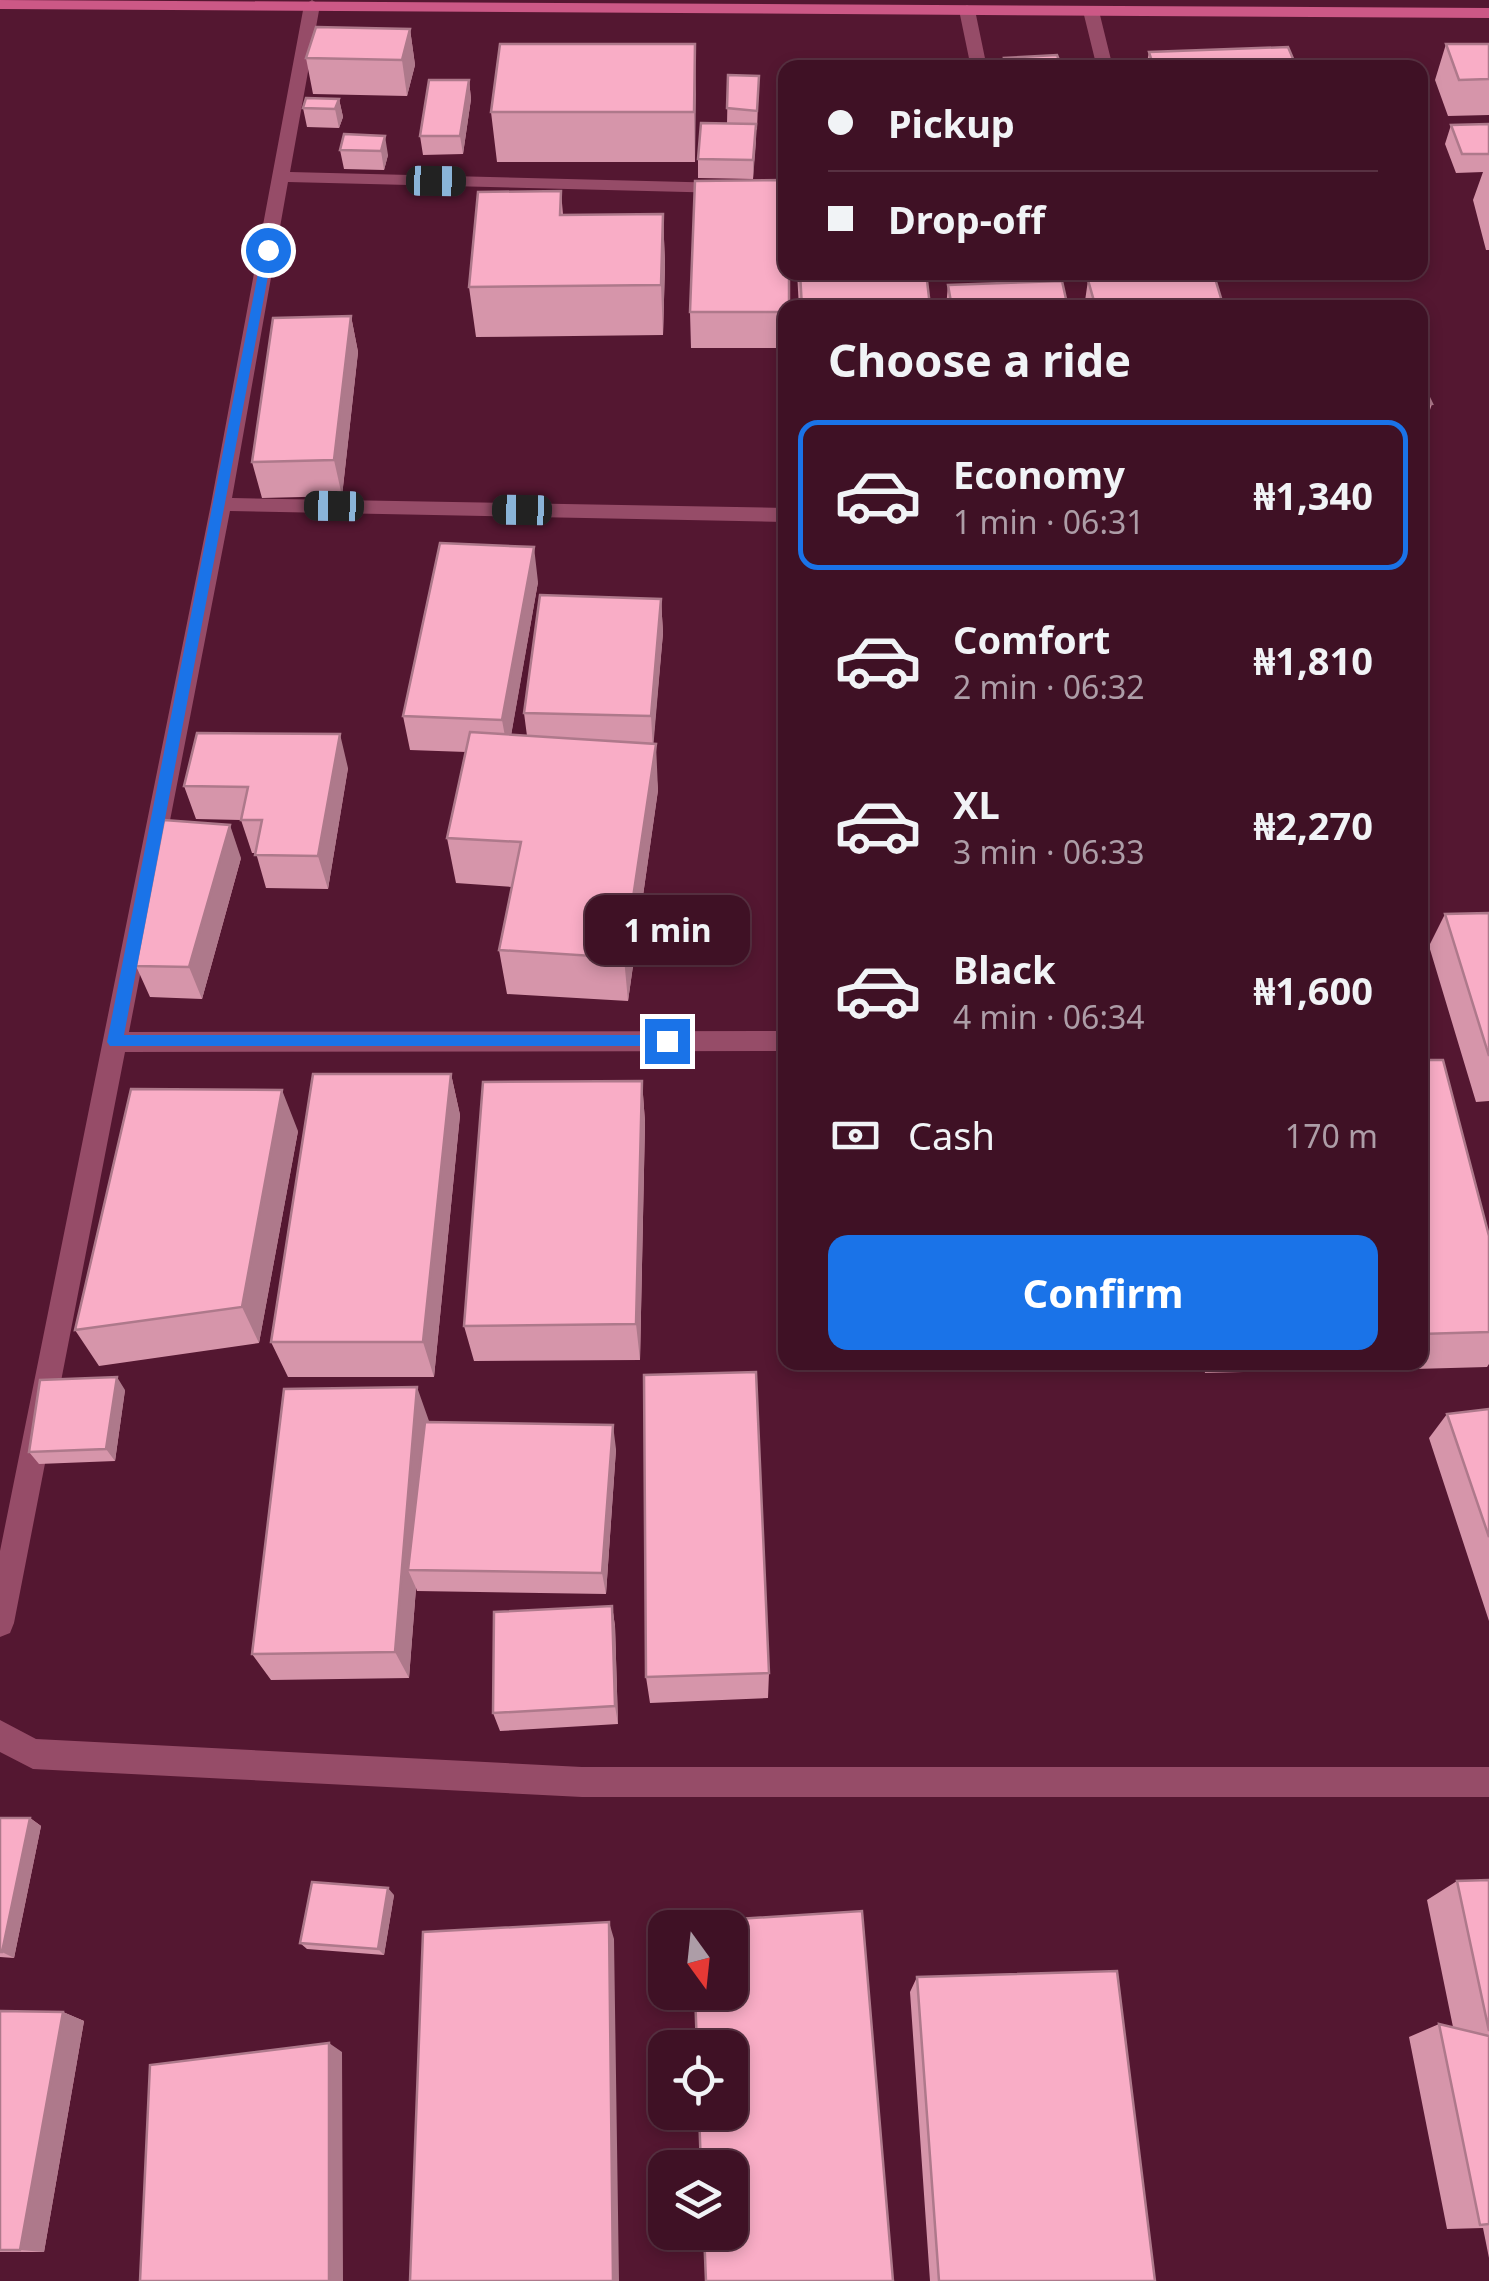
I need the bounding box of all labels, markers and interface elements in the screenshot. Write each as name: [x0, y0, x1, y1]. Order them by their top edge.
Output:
text: Pickup: [888, 97, 1015, 149]
car: [406, 165, 466, 197]
text: Drop-off: [888, 193, 1045, 245]
route start: [246, 228, 291, 273]
text: Choose a ride: [828, 329, 1131, 390]
text: Economy: [953, 448, 1125, 500]
icon: car: [833, 450, 923, 540]
text: ₦1,340: [1253, 469, 1373, 521]
car: [304, 490, 364, 522]
car: [492, 494, 552, 526]
text: 1 min · 06:31: [953, 500, 1145, 543]
text: Comfort: [953, 613, 1110, 665]
icon: car: [833, 615, 923, 705]
text: ₦1,810: [1253, 634, 1373, 686]
text: 2 min · 06:32: [953, 665, 1145, 708]
text: XL: [953, 778, 1000, 830]
icon: car: [833, 780, 923, 870]
text: ₦2,270: [1253, 799, 1373, 851]
text: 3 min · 06:33: [953, 830, 1145, 873]
callout: 1 min: [584, 896, 750, 966]
text: 1 min: [623, 908, 712, 951]
text: Black: [953, 943, 1056, 995]
icon: car: [833, 945, 923, 1035]
text: ₦1,600: [1253, 964, 1373, 1016]
text: 4 min · 06:34: [953, 995, 1145, 1038]
route end: [645, 1019, 690, 1064]
icon: cash: [828, 1108, 883, 1163]
text: Cash: [908, 1109, 995, 1161]
text: 170 m: [1285, 1114, 1378, 1157]
button: Confirm: [828, 1235, 1378, 1350]
north arrow: [648, 1910, 748, 2010]
map controls: [648, 1910, 748, 2250]
button: locate: [648, 2030, 748, 2130]
button: layers: [648, 2150, 748, 2250]

